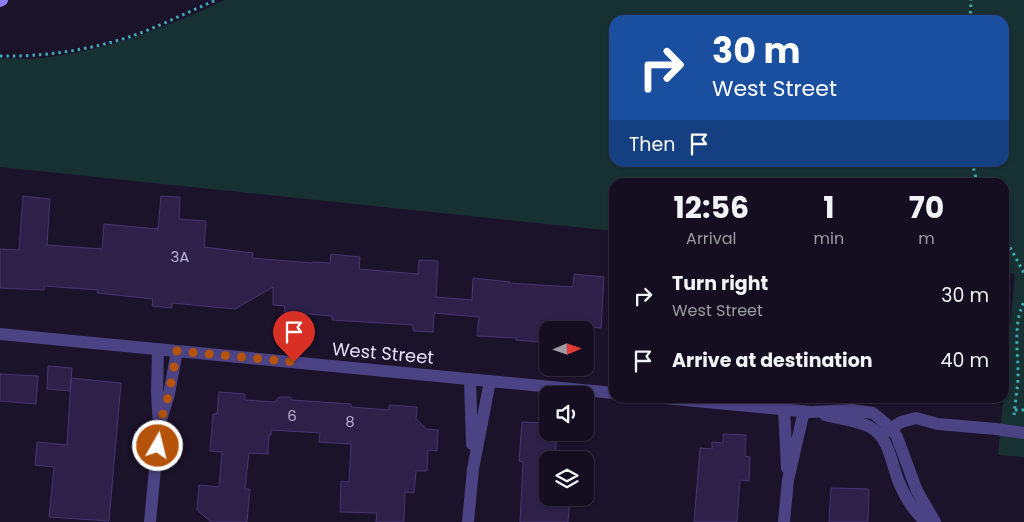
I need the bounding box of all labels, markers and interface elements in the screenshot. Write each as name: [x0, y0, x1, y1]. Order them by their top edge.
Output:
text: 30 m: [712, 26, 800, 75]
icon: right: [629, 35, 694, 100]
text: West Street: [712, 73, 837, 104]
icon: arrive: [685, 130, 713, 158]
text: Then: [629, 131, 675, 158]
text: 12:56: [674, 186, 749, 229]
text: 1: [823, 186, 835, 229]
text: 70: [909, 186, 944, 229]
text: Arrival: [686, 227, 737, 250]
text: min: [814, 227, 844, 250]
text: m: [918, 227, 935, 250]
house number: 3A: [171, 246, 189, 267]
text: Turn right: [672, 270, 768, 297]
icon: right: [629, 282, 657, 310]
text: 30 m: [941, 282, 989, 309]
text: West Street: [672, 299, 763, 322]
pin: [273, 311, 315, 362]
icon: arrive: [280, 318, 308, 346]
north arrow: [539, 321, 594, 376]
map controls: [539, 321, 594, 506]
street label: West Street: [331, 336, 435, 370]
icon: arrive: [629, 347, 657, 375]
text: Arrive at destination: [672, 347, 873, 374]
text: 40 m: [940, 347, 989, 374]
button: sound: [539, 386, 594, 441]
house number: 6: [287, 405, 297, 426]
house number: 8: [345, 411, 355, 432]
position arrow: [131, 419, 183, 471]
button: layers: [539, 451, 594, 506]

